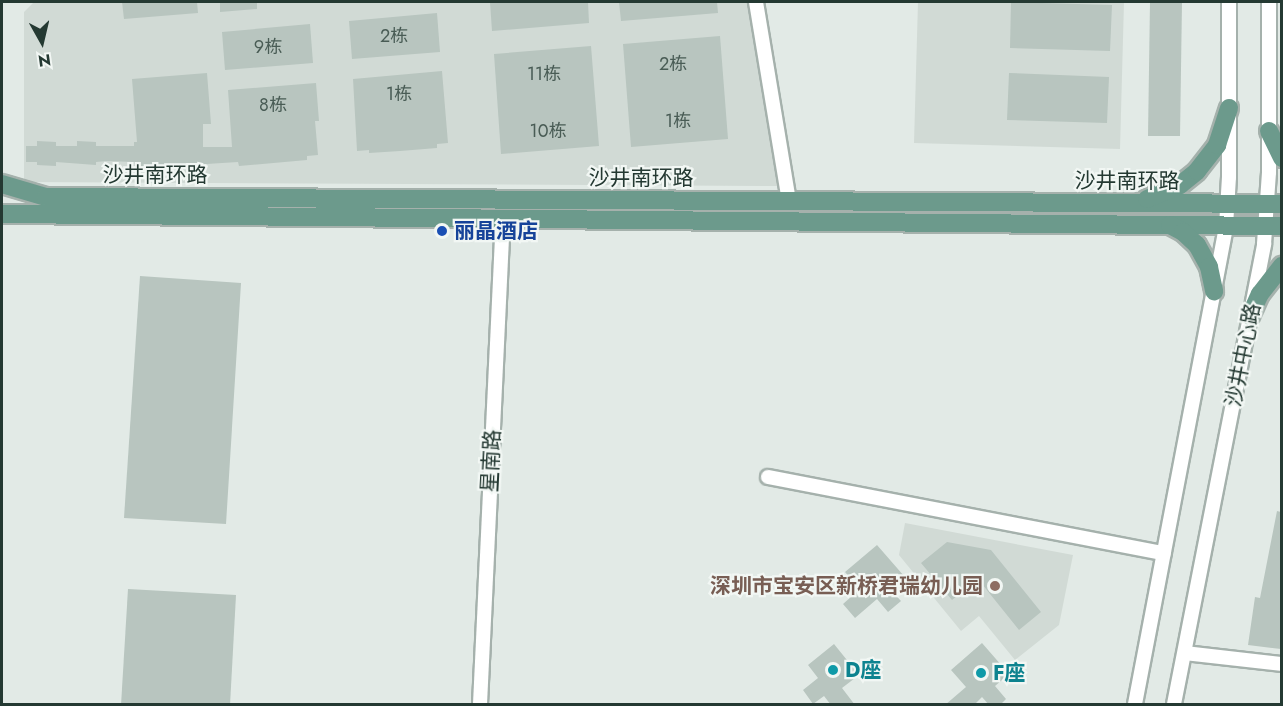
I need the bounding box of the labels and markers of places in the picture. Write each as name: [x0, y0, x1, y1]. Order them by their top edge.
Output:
place label: 丽晶酒店: [454, 218, 538, 244]
marker: 丽晶酒店: [435, 224, 449, 238]
place label: 深圳市宝安区新桥君瑞幼儿园: [710, 573, 983, 599]
marker: 深圳市宝安区新桥君瑞幼儿园: [988, 579, 1002, 593]
place label: D座: [845, 657, 881, 683]
place label: F座: [993, 660, 1026, 686]
marker: D座: [826, 663, 840, 677]
marker: F座: [974, 666, 988, 680]

